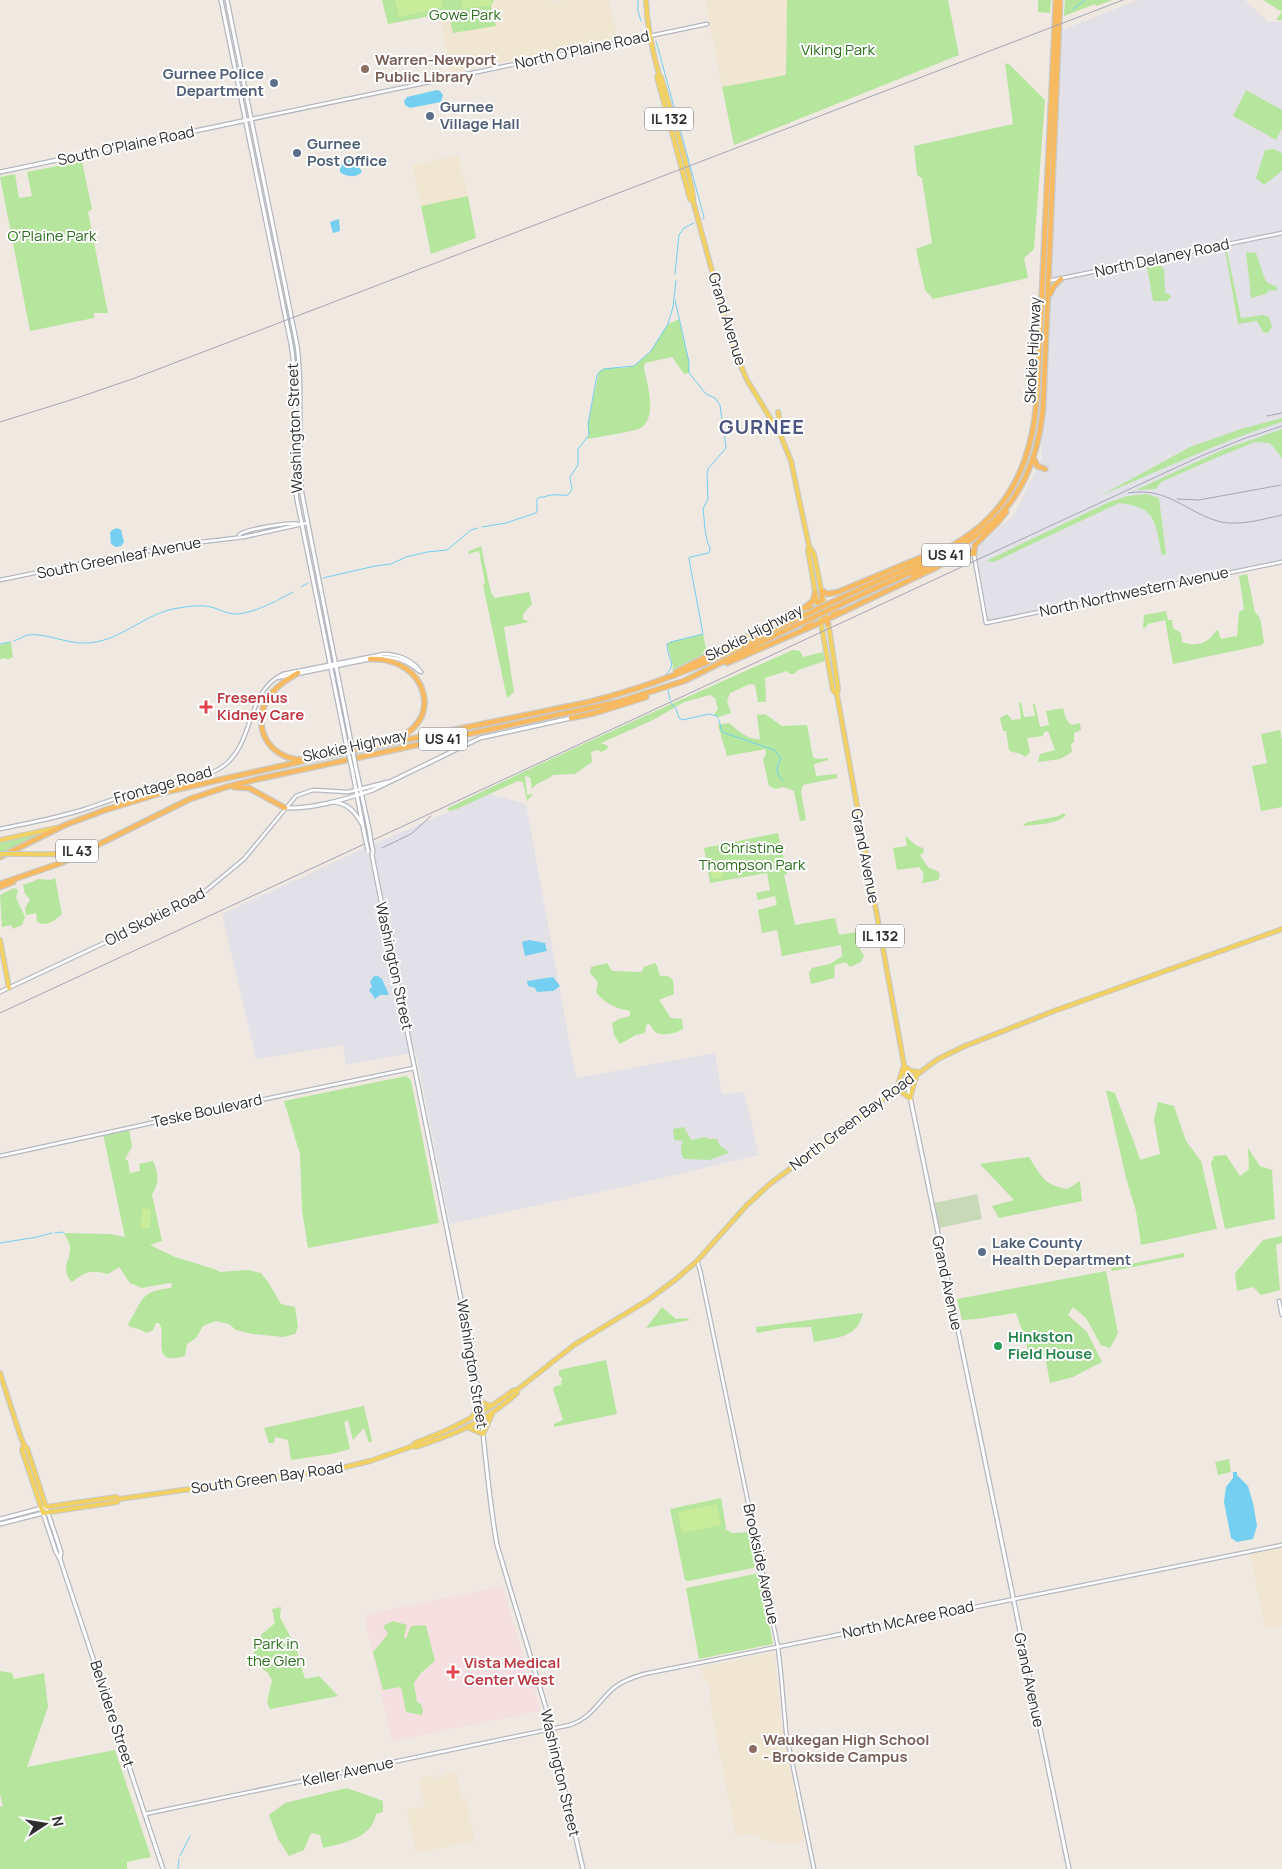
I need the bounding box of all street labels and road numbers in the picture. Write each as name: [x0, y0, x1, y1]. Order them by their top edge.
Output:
street label: North O'Plaine Road: [513, 25, 651, 74]
road number: IL 132: [645, 108, 693, 130]
street label: South O'Plaine Road: [55, 121, 196, 170]
street label: North Delaney Road: [1093, 233, 1231, 282]
street label: Grand Avenue: [703, 270, 752, 368]
street label: Skokie Highway: [1019, 296, 1046, 404]
street label: Washington Street: [282, 363, 307, 494]
street label: South Greenleaf Avenue: [35, 531, 203, 584]
road number: US 41: [922, 544, 970, 566]
street label: North Northwestern Avenue: [1037, 561, 1231, 622]
street label: Skokie Highway: [702, 599, 806, 666]
street label: Skokie Highway: [301, 724, 409, 767]
road number: US 41: [419, 728, 467, 751]
street label: Frontage Road: [111, 760, 214, 809]
street label: Grand Avenue: [846, 807, 885, 905]
road number: IL 43: [56, 839, 98, 862]
street label: Old Skokie Road: [101, 882, 209, 951]
street label: Washington Street: [371, 900, 418, 1032]
road number: IL 132: [856, 924, 904, 948]
street label: North Green Bay Road: [785, 1068, 918, 1175]
street label: Teske Boulevard: [150, 1089, 264, 1132]
street label: Grand Avenue: [927, 1234, 968, 1332]
street label: Washington Street: [452, 1298, 493, 1430]
street label: South Green Bay Road: [189, 1456, 344, 1499]
street label: Brookside Avenue: [738, 1502, 785, 1626]
street label: North McAree Road: [840, 1595, 976, 1644]
street label: Grand Avenue: [1009, 1631, 1050, 1729]
street label: Belvidere Street: [85, 1658, 140, 1770]
street label: Washington Street: [536, 1707, 585, 1839]
street label: Keller Avenue: [300, 1752, 396, 1791]

